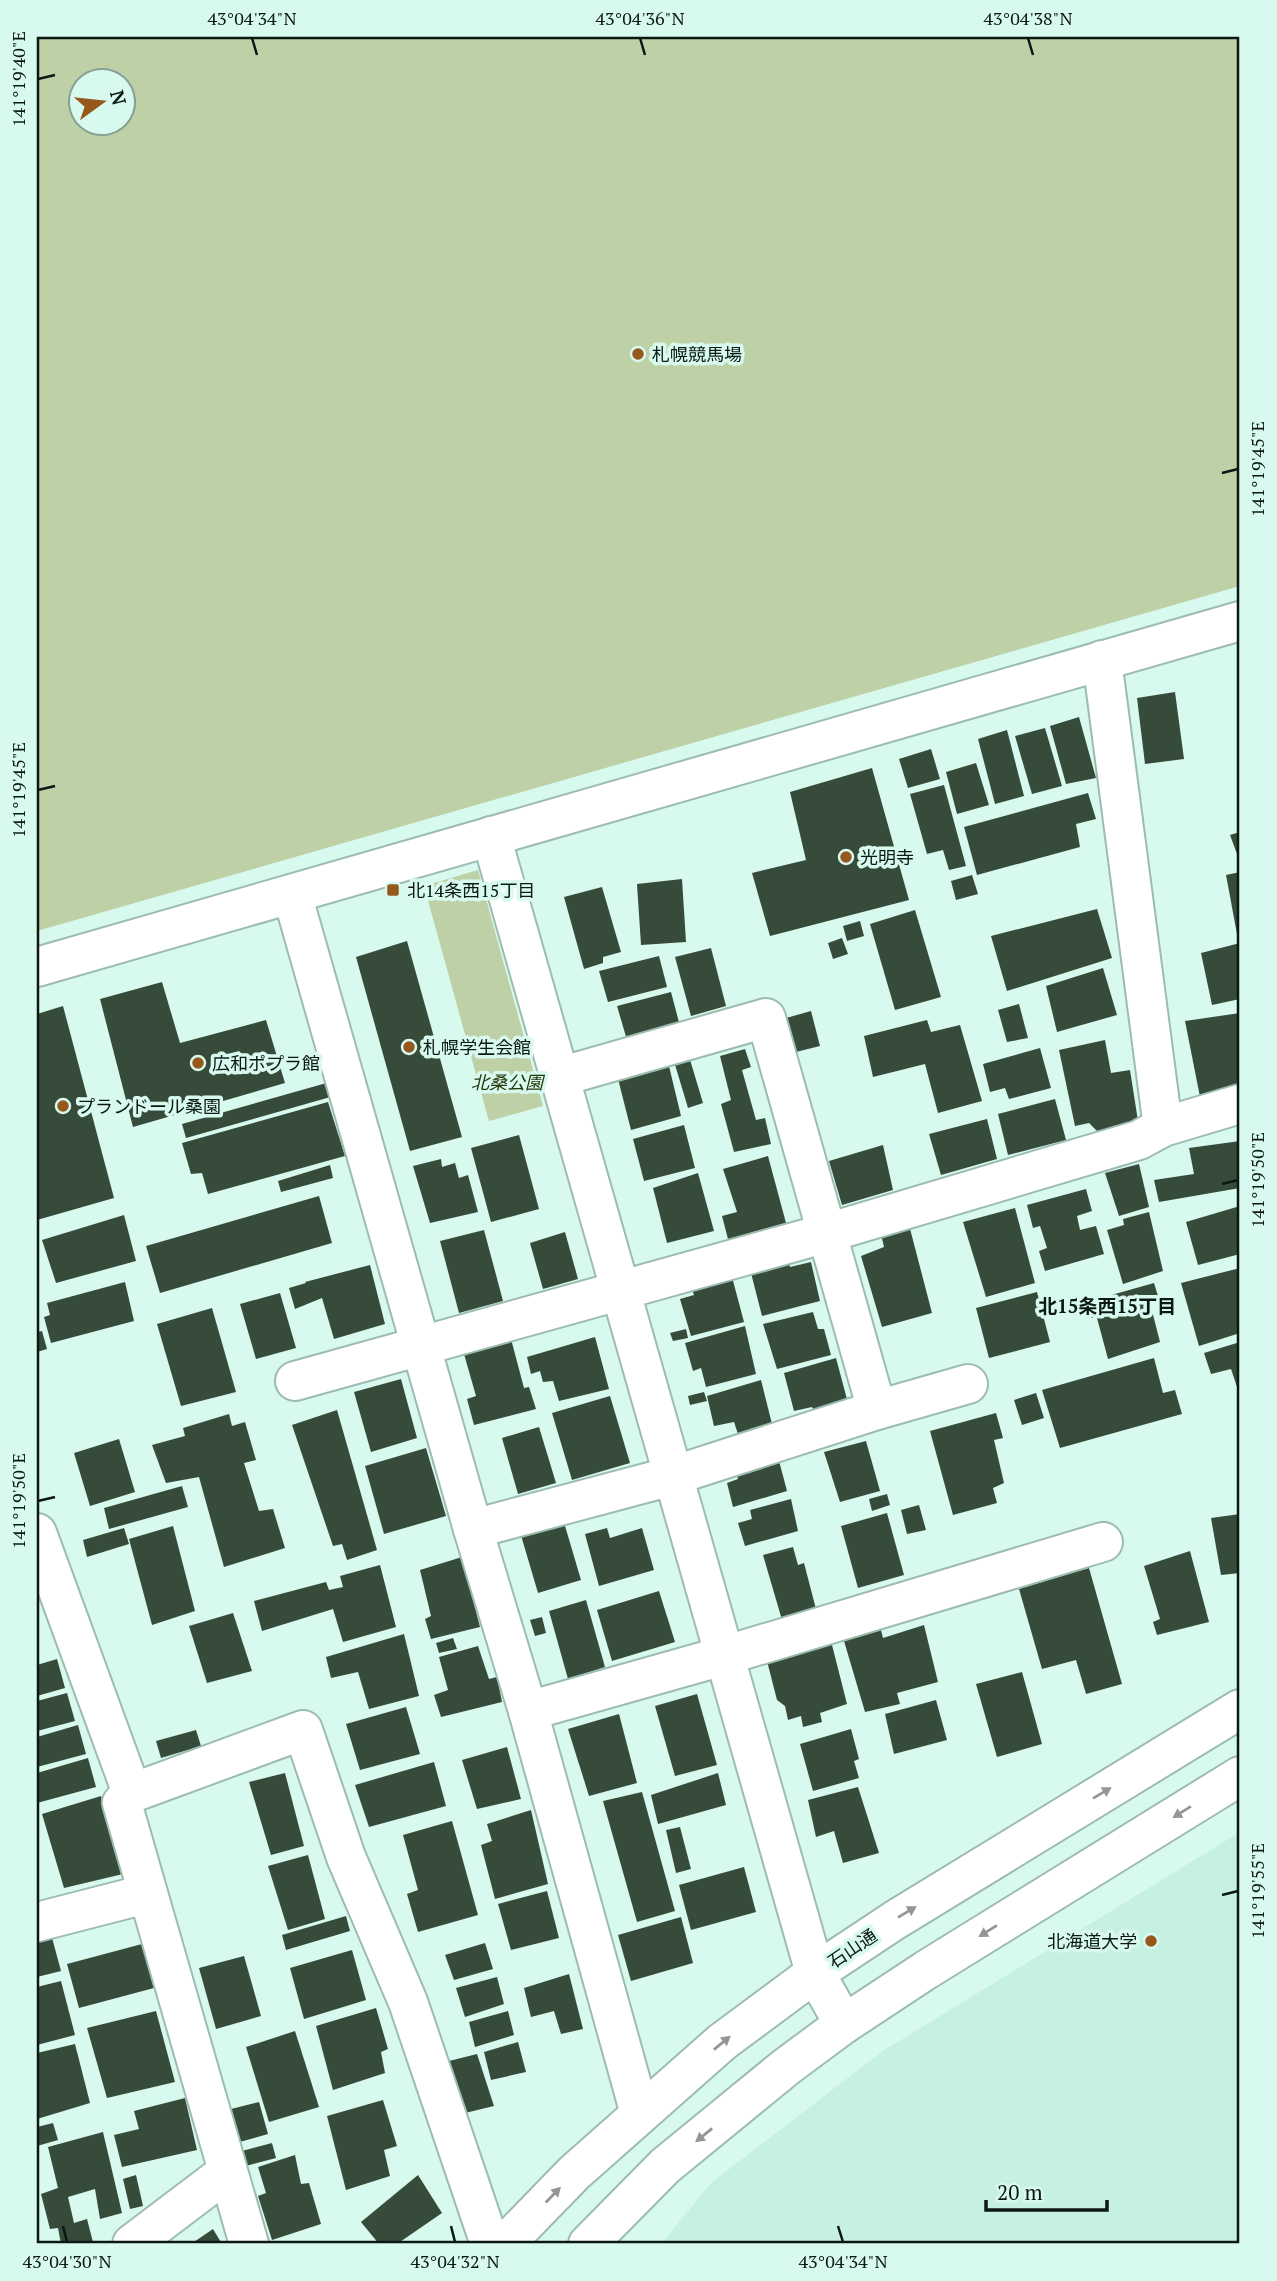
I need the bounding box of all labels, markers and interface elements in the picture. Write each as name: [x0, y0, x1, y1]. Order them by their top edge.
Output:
text: 43°04'34"N: [207, 6, 297, 30]
text: 43°04'36"N: [595, 6, 685, 30]
text: 43°04'38"N: [983, 6, 1073, 30]
text: 141°19'40"E: [6, 31, 30, 127]
north arrow: [66, 66, 136, 136]
text: N: [105, 87, 133, 108]
place label: 札幌競馬場: [652, 342, 742, 366]
marker: 札幌競馬場: [630, 346, 646, 362]
text: 141°19'45"E: [1245, 421, 1269, 517]
text: 141°19'45"E: [6, 742, 30, 838]
place label: 光明寺: [860, 845, 914, 869]
marker: 光明寺: [838, 849, 854, 865]
place label: 北14条西15丁目: [407, 878, 535, 902]
marker: 北14条西15丁目: [385, 882, 401, 898]
place label: 札幌学生会館: [423, 1035, 531, 1059]
marker: 札幌学生会館: [401, 1039, 417, 1055]
place label: 広和ポプラ館: [212, 1051, 320, 1075]
marker: 広和ポプラ館: [190, 1055, 206, 1071]
park label: 北桑公園: [471, 1070, 546, 1094]
place label: プランドール桑園: [77, 1094, 221, 1118]
marker: プランドール桑園: [55, 1098, 71, 1114]
text: 141°19'50"E: [1245, 1132, 1269, 1228]
district label: 北15条西15丁目: [1038, 1293, 1176, 1318]
text: 141°19'50"E: [6, 1453, 30, 1549]
one-way arrow: [1092, 1787, 1111, 1800]
one-way arrow: [1173, 1806, 1192, 1818]
text: 141°19'55"E: [1245, 1843, 1269, 1939]
one-way arrow: [898, 1906, 917, 1918]
street label: 石山通: [823, 1923, 881, 1973]
one-way arrow: [979, 1925, 998, 1938]
place label: 北海道大学: [1047, 1929, 1137, 1953]
marker: 北海道大学: [1143, 1933, 1159, 1949]
one-way arrow: [713, 2036, 730, 2051]
one-way arrow: [696, 2127, 714, 2142]
scale bar: [986, 2169, 1107, 2213]
text: 20 m: [997, 2178, 1043, 2206]
one-way arrow: [544, 2187, 560, 2204]
text: 43°04'30"N: [22, 2249, 112, 2273]
text: 43°04'32"N: [410, 2249, 500, 2273]
text: 43°04'34"N: [798, 2249, 888, 2273]

